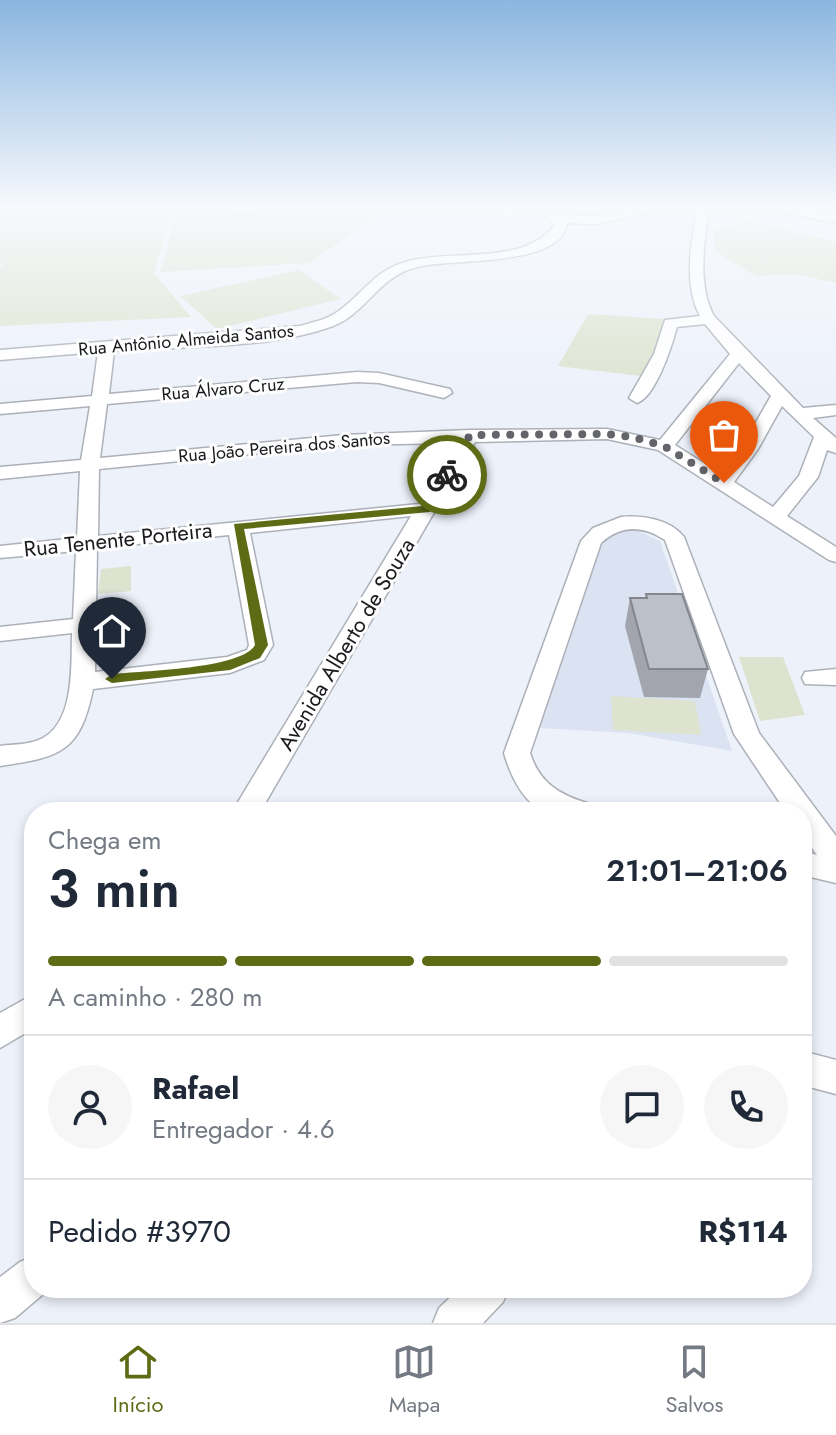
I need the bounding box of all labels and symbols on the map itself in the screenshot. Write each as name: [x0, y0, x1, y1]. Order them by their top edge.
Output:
street label: Rua Antônio Almeida Santos: [77, 318, 295, 362]
street label: Rua Álvaro Cruz: [160, 371, 286, 407]
pin: [690, 401, 758, 483]
street label: Rua João Pereira dos Santos: [177, 425, 391, 469]
courier: [407, 435, 487, 515]
street label: Rua Tenente Porteira: [22, 513, 214, 565]
street label: Avenida Alberto de Souza: [270, 532, 422, 756]
pin: [78, 597, 146, 679]

